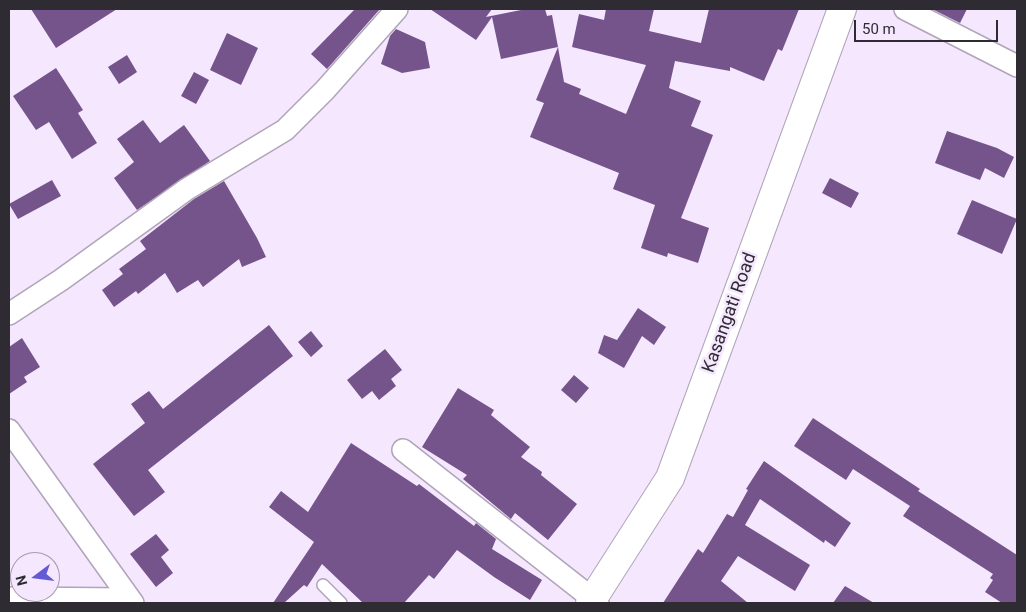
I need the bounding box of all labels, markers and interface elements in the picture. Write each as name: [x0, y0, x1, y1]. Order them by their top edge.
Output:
scale bar: [856, 10, 1000, 42]
text: 50 m: [862, 20, 896, 38]
street label: Kasangati Road: [698, 250, 762, 376]
north arrow: [10, 552, 60, 602]
text: N: [12, 574, 30, 587]

